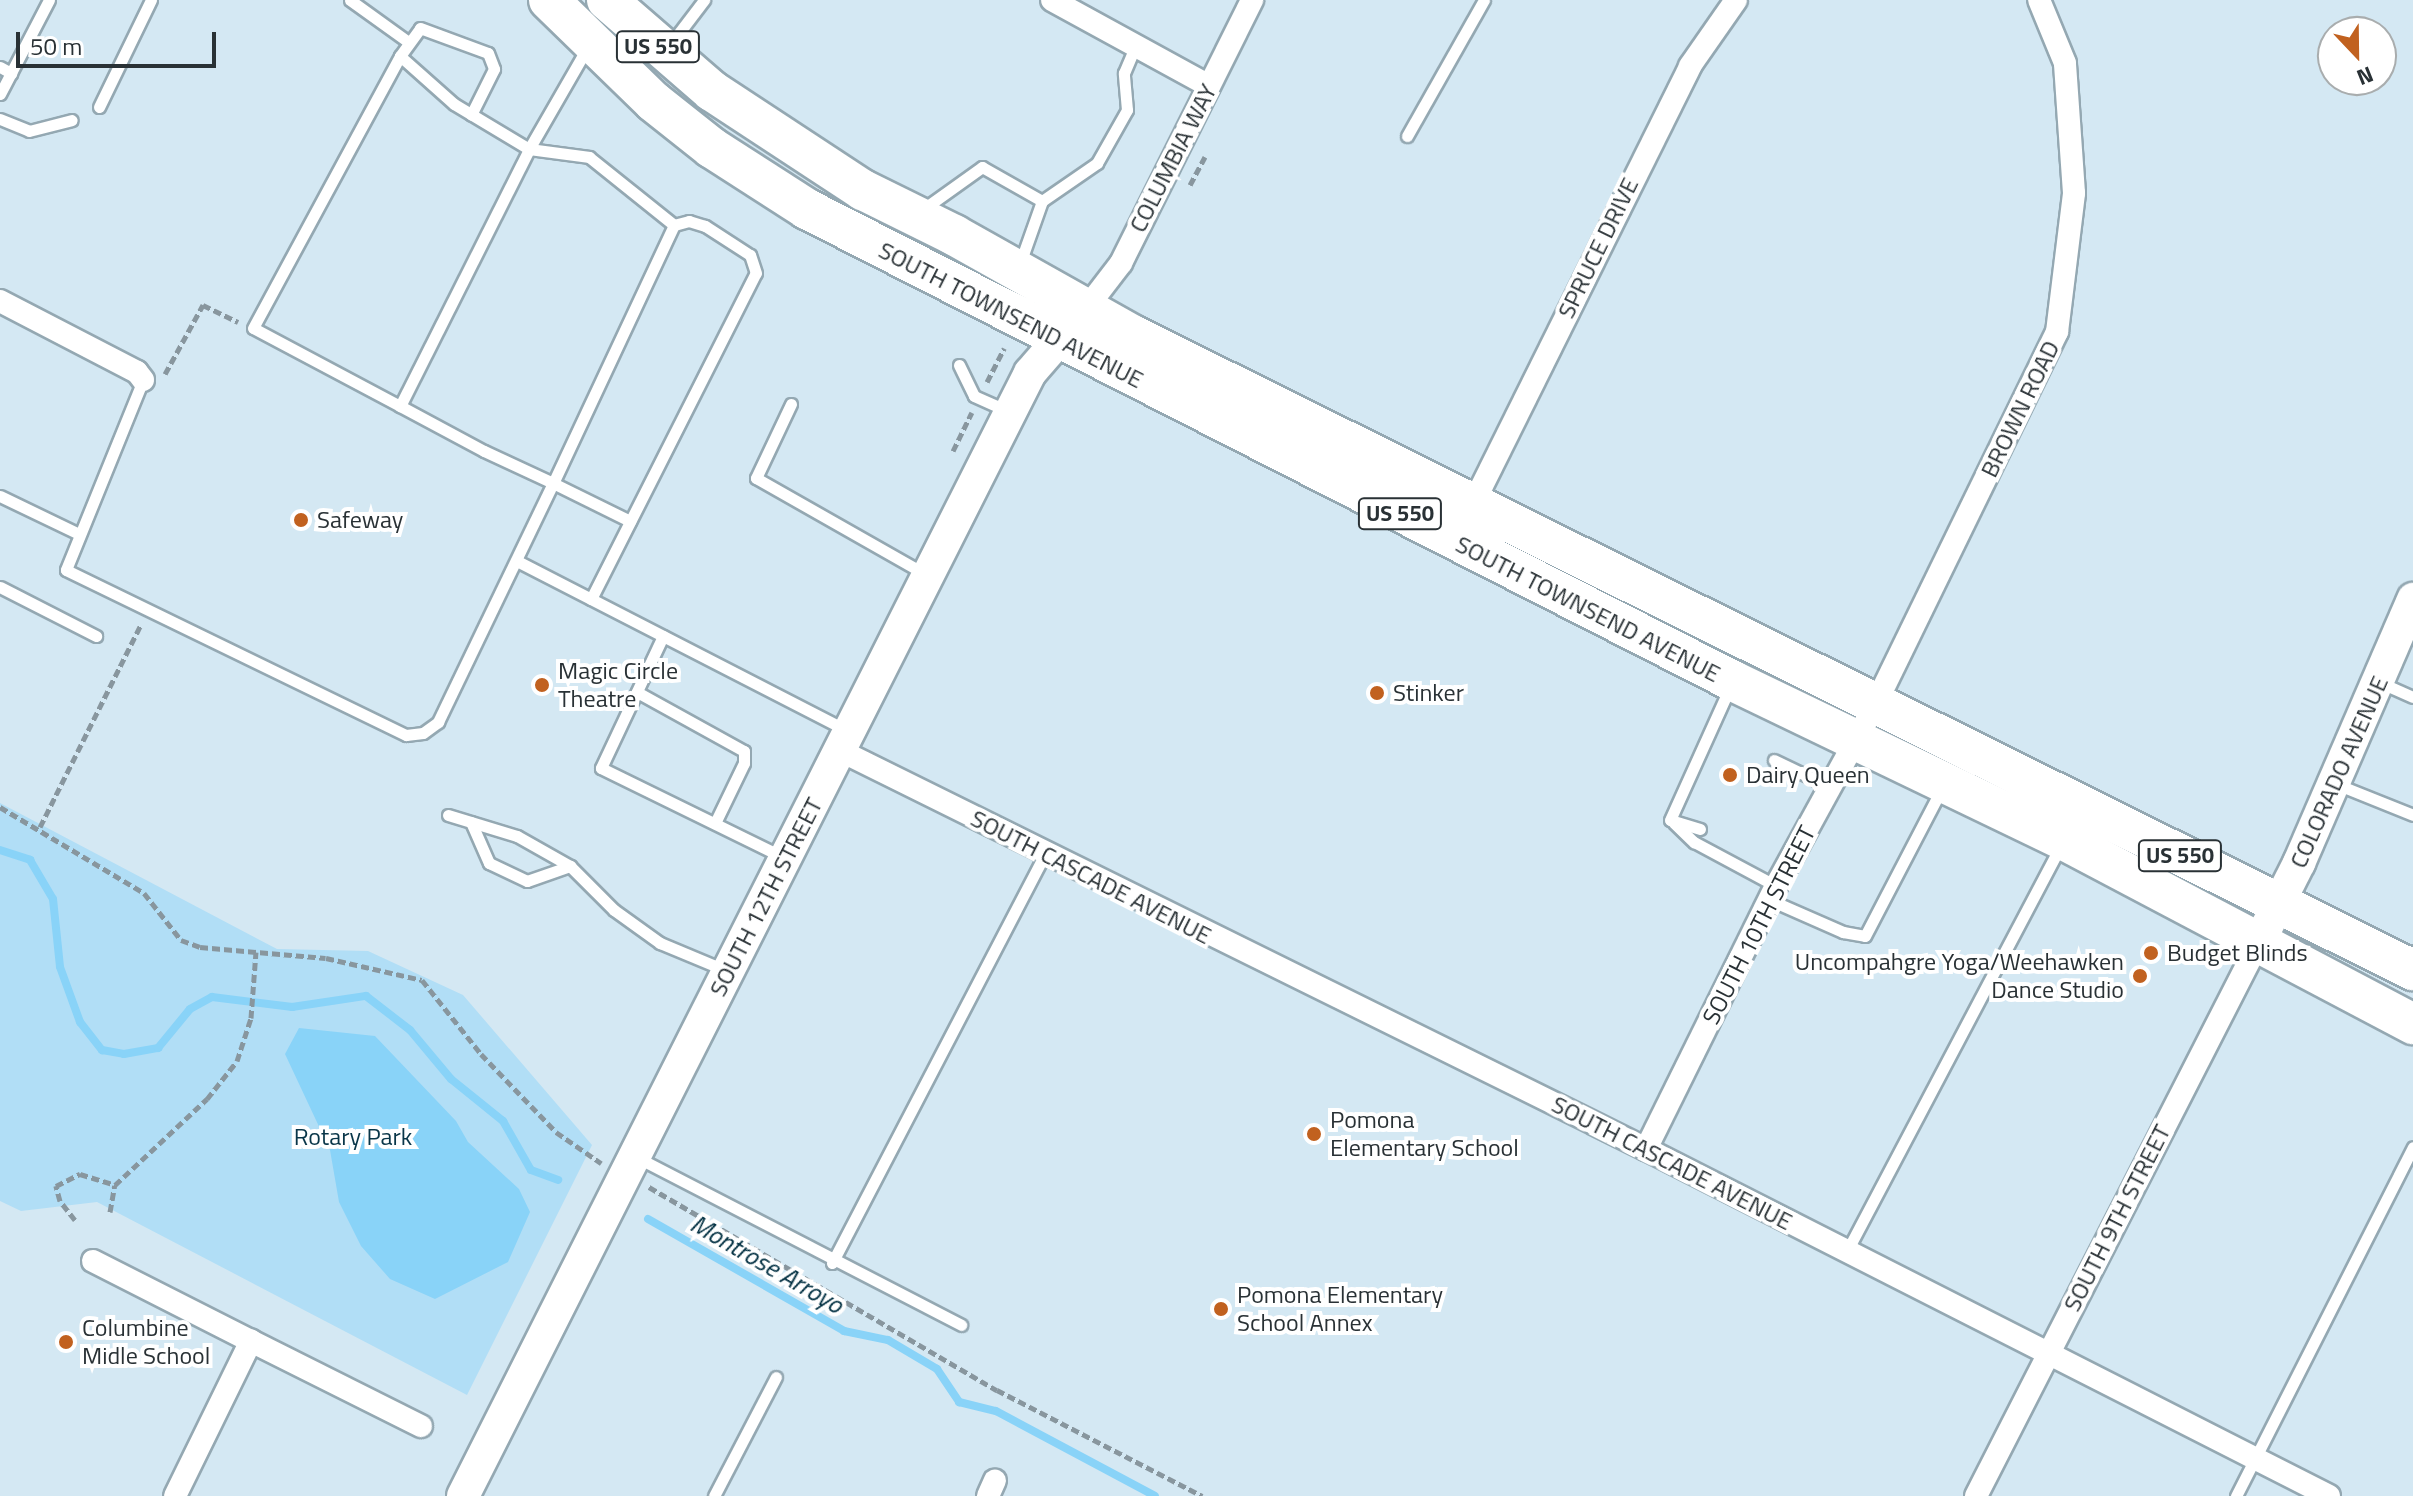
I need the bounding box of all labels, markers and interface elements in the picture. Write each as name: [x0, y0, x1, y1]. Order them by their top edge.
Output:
scale bar: [20, 16, 220, 66]
north arrow: [2317, 16, 2397, 96]
text: 50 m: [30, 28, 82, 64]
road number: US 550: [614, 29, 702, 65]
text: N: [2352, 58, 2379, 95]
street label: COLUMBIA WAY: [1123, 79, 1223, 237]
street label: SPRUCE DRIVE: [1552, 173, 1644, 323]
street label: SOUTH TOWNSEND AVENUE: [874, 236, 1148, 394]
street label: BROWN ROAD: [1975, 336, 2065, 482]
road number: US 550: [1356, 496, 1444, 532]
place label: Safeway: [317, 506, 403, 534]
marker: Safeway: [292, 511, 310, 529]
street label: SOUTH TOWNSEND AVENUE: [1451, 530, 1725, 688]
place label: Magic Circle Theatre: [558, 657, 678, 713]
street label: COLORADO AVENUE: [2284, 672, 2394, 872]
marker: Magic Circle Theatre: [533, 676, 551, 694]
place label: Stinker: [1393, 679, 1464, 707]
marker: Stinker: [1368, 684, 1386, 702]
place label: Dairy Queen: [1746, 761, 1870, 789]
marker: Dairy Queen: [1721, 766, 1739, 784]
street label: SOUTH 12TH STREET: [703, 793, 829, 1001]
street label: SOUTH CASCADE AVENUE: [966, 804, 1216, 950]
street label: SOUTH 10TH STREET: [1696, 821, 1822, 1029]
road number: US 550: [2136, 838, 2224, 874]
place label: Budget Blinds: [2167, 939, 2308, 967]
marker: Budget Blinds: [2142, 944, 2160, 962]
place label: Uncompahgre Yoga/Weehawken Dance Studio: [1795, 948, 2124, 1004]
marker: Uncompahgre Yoga/Weehawken Dance Studio: [2131, 967, 2149, 985]
street label: SOUTH CASCADE AVENUE: [1547, 1090, 1797, 1236]
place label: Pomona Elementary School: [1330, 1106, 1519, 1162]
street label: SOUTH 9TH STREET: [2058, 1120, 2176, 1316]
park label: Rotary Park: [294, 1123, 412, 1151]
marker: Pomona Elementary School: [1305, 1125, 1323, 1143]
water label: Montrose Arroyo: [685, 1208, 849, 1320]
place label: Pomona Elementary School Annex: [1237, 1281, 1443, 1337]
marker: Pomona Elementary School Annex: [1212, 1300, 1230, 1318]
place label: Columbine Midle School: [82, 1314, 210, 1370]
marker: Columbine Midle School: [57, 1333, 75, 1351]

